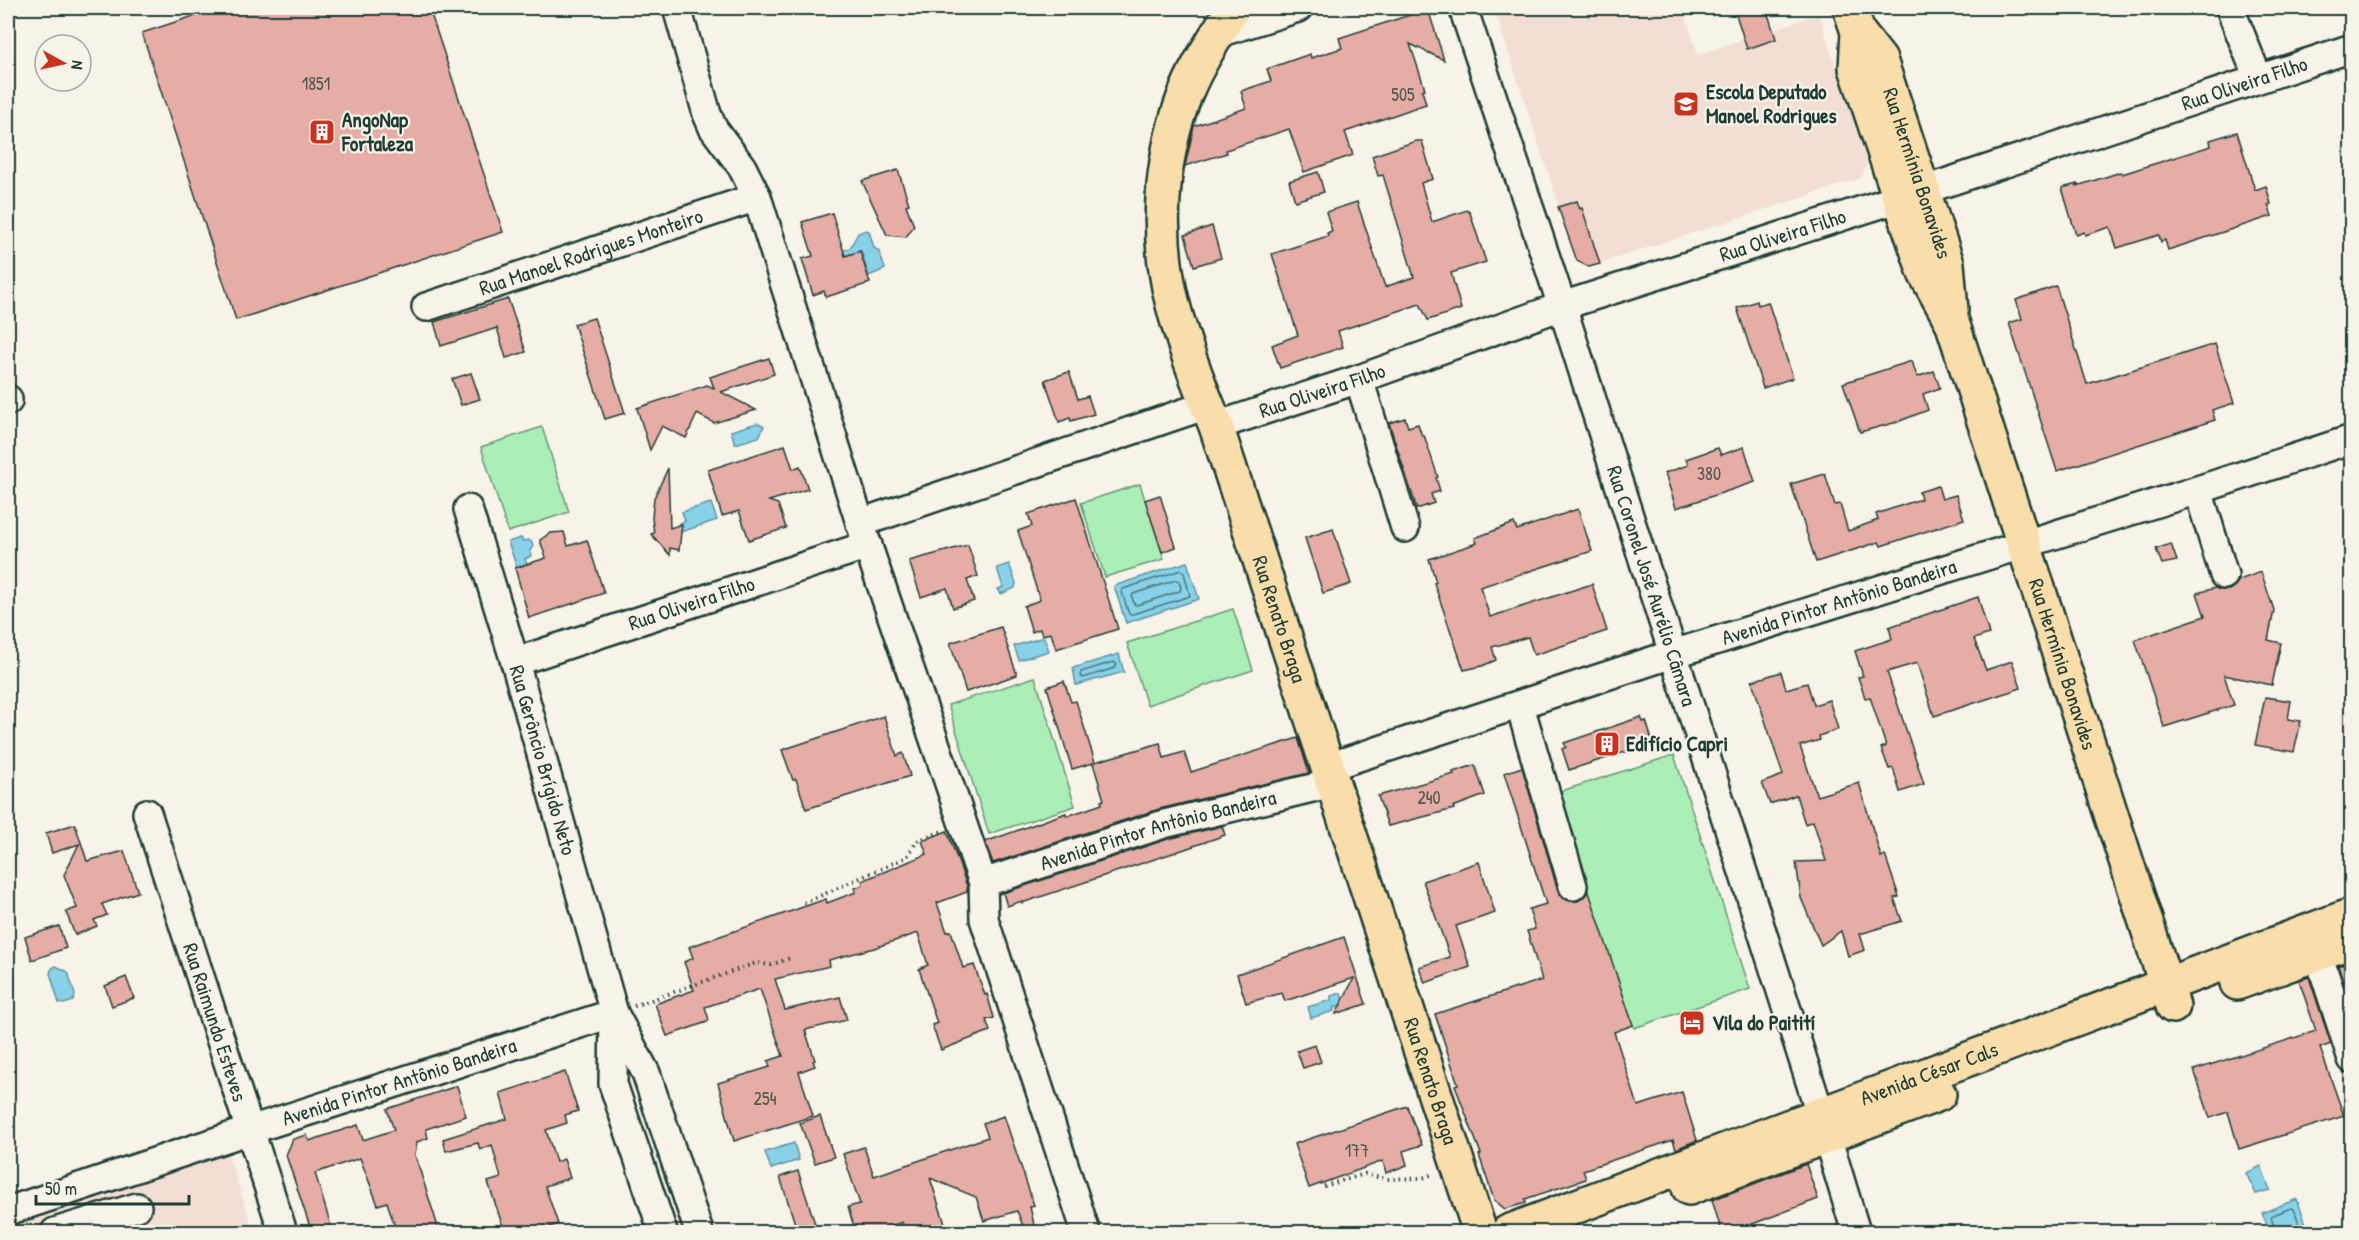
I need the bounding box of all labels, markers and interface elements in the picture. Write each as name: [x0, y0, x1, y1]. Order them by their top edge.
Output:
north arrow: [33, 33, 93, 93]
street label: Rua Oliveira Filho: [2177, 49, 2311, 118]
text: N: [66, 59, 89, 71]
house number: 1851: [302, 71, 330, 96]
place label: Escola Deputado Manoel Rodrigues: [1706, 77, 1837, 131]
house number: 505: [1391, 82, 1415, 107]
street label: Rua Hermínia Bonavides: [1876, 84, 1959, 262]
school or university icon: Escola Deputado Manoel Rodrigues: [1671, 89, 1701, 119]
place label: AngoNap Fortaleza: [341, 105, 414, 158]
building icon: AngoNap Fortaleza: [307, 117, 337, 147]
street label: Rua Manoel Rodrigues Monteiro: [475, 201, 707, 302]
street label: Rua Oliveira Filho: [1716, 201, 1849, 269]
street label: Rua Oliveira Filho: [1255, 356, 1389, 425]
house number: 380: [1697, 461, 1721, 486]
street label: Rua Coronel José Aurélio Câmara: [1600, 462, 1704, 710]
street label: Avenida Pintor Antônio Bandeira: [1718, 551, 1960, 652]
street label: Rua Renato Braga: [1245, 552, 1314, 686]
street label: Rua Oliveira Filho: [625, 569, 758, 637]
street label: Rua Hermínia Bonavides: [2022, 575, 2104, 753]
street label: Rua Gerôncio Brígido Neto: [503, 662, 584, 858]
building icon: Edifício Capri: [1592, 729, 1622, 759]
place label: Edifício Capri: [1626, 729, 1728, 759]
street label: Avenida Pintor Antônio Bandeira: [1036, 782, 1279, 877]
house number: 240: [1417, 785, 1441, 810]
street label: Rua Raimundo Esteves: [176, 939, 255, 1105]
hotel icon: Vila do Paitití: [1677, 1008, 1707, 1038]
place label: Vila do Paitití: [1712, 1008, 1816, 1037]
street label: Rua Renato Braga: [1397, 1014, 1465, 1148]
street label: Avenida Pintor Antônio Bandeira: [278, 1030, 520, 1133]
street label: Avenida César Cals: [1856, 1034, 2002, 1112]
house number: 254: [754, 1086, 777, 1111]
house number: 177: [1345, 1138, 1369, 1163]
scale bar: [36, 1168, 189, 1206]
text: 50 m: [45, 1176, 77, 1201]

